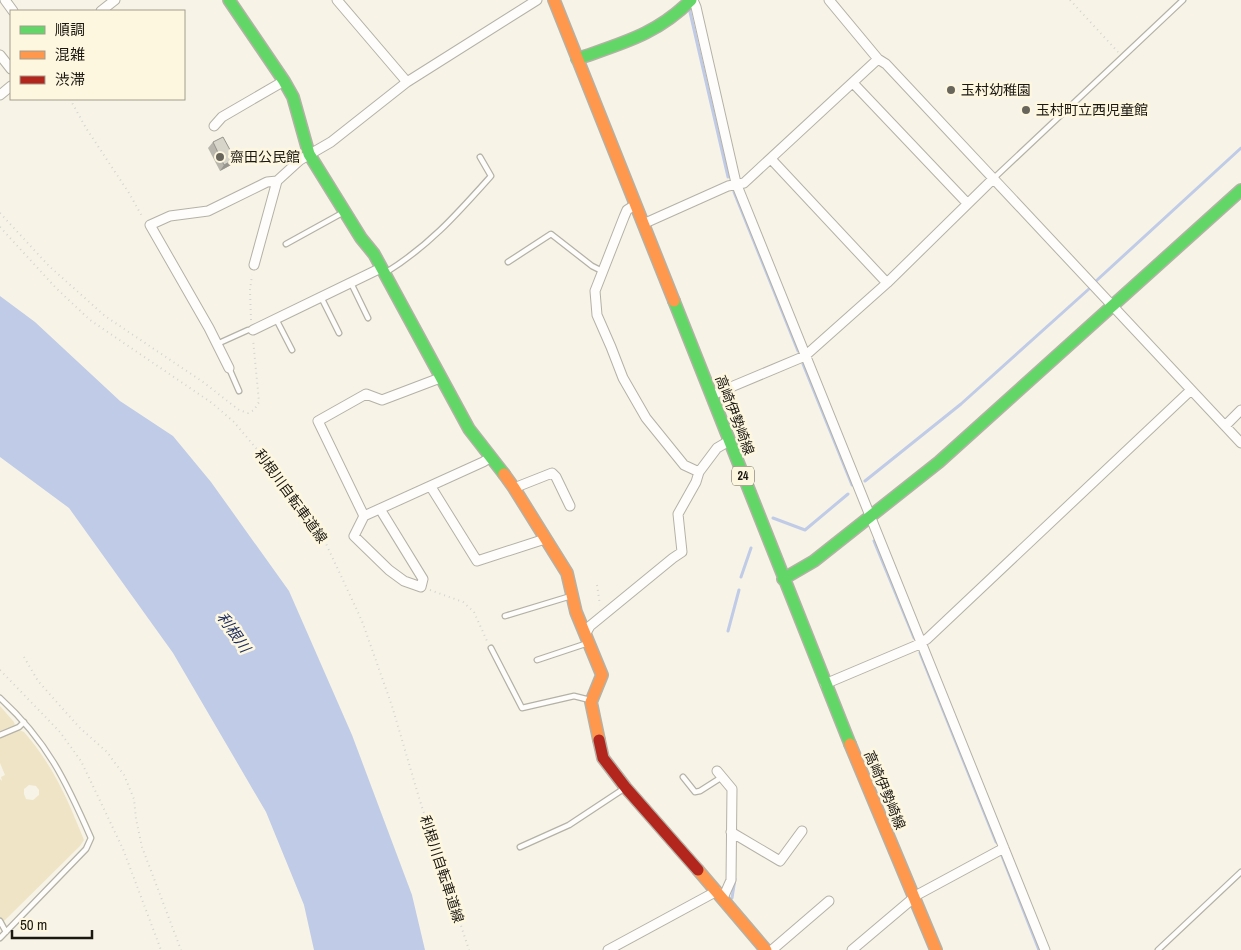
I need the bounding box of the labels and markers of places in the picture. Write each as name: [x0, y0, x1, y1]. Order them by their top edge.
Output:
place label: 玉村幼稚園: [961, 81, 1031, 99]
marker: 玉村幼稚園: [945, 84, 957, 96]
place label: 玉村町立西児童館: [1036, 101, 1148, 119]
marker: 玉村町立西児童館: [1020, 104, 1032, 116]
place label: 齋田公民館: [230, 148, 300, 166]
marker: 齋田公民館: [214, 151, 226, 163]

